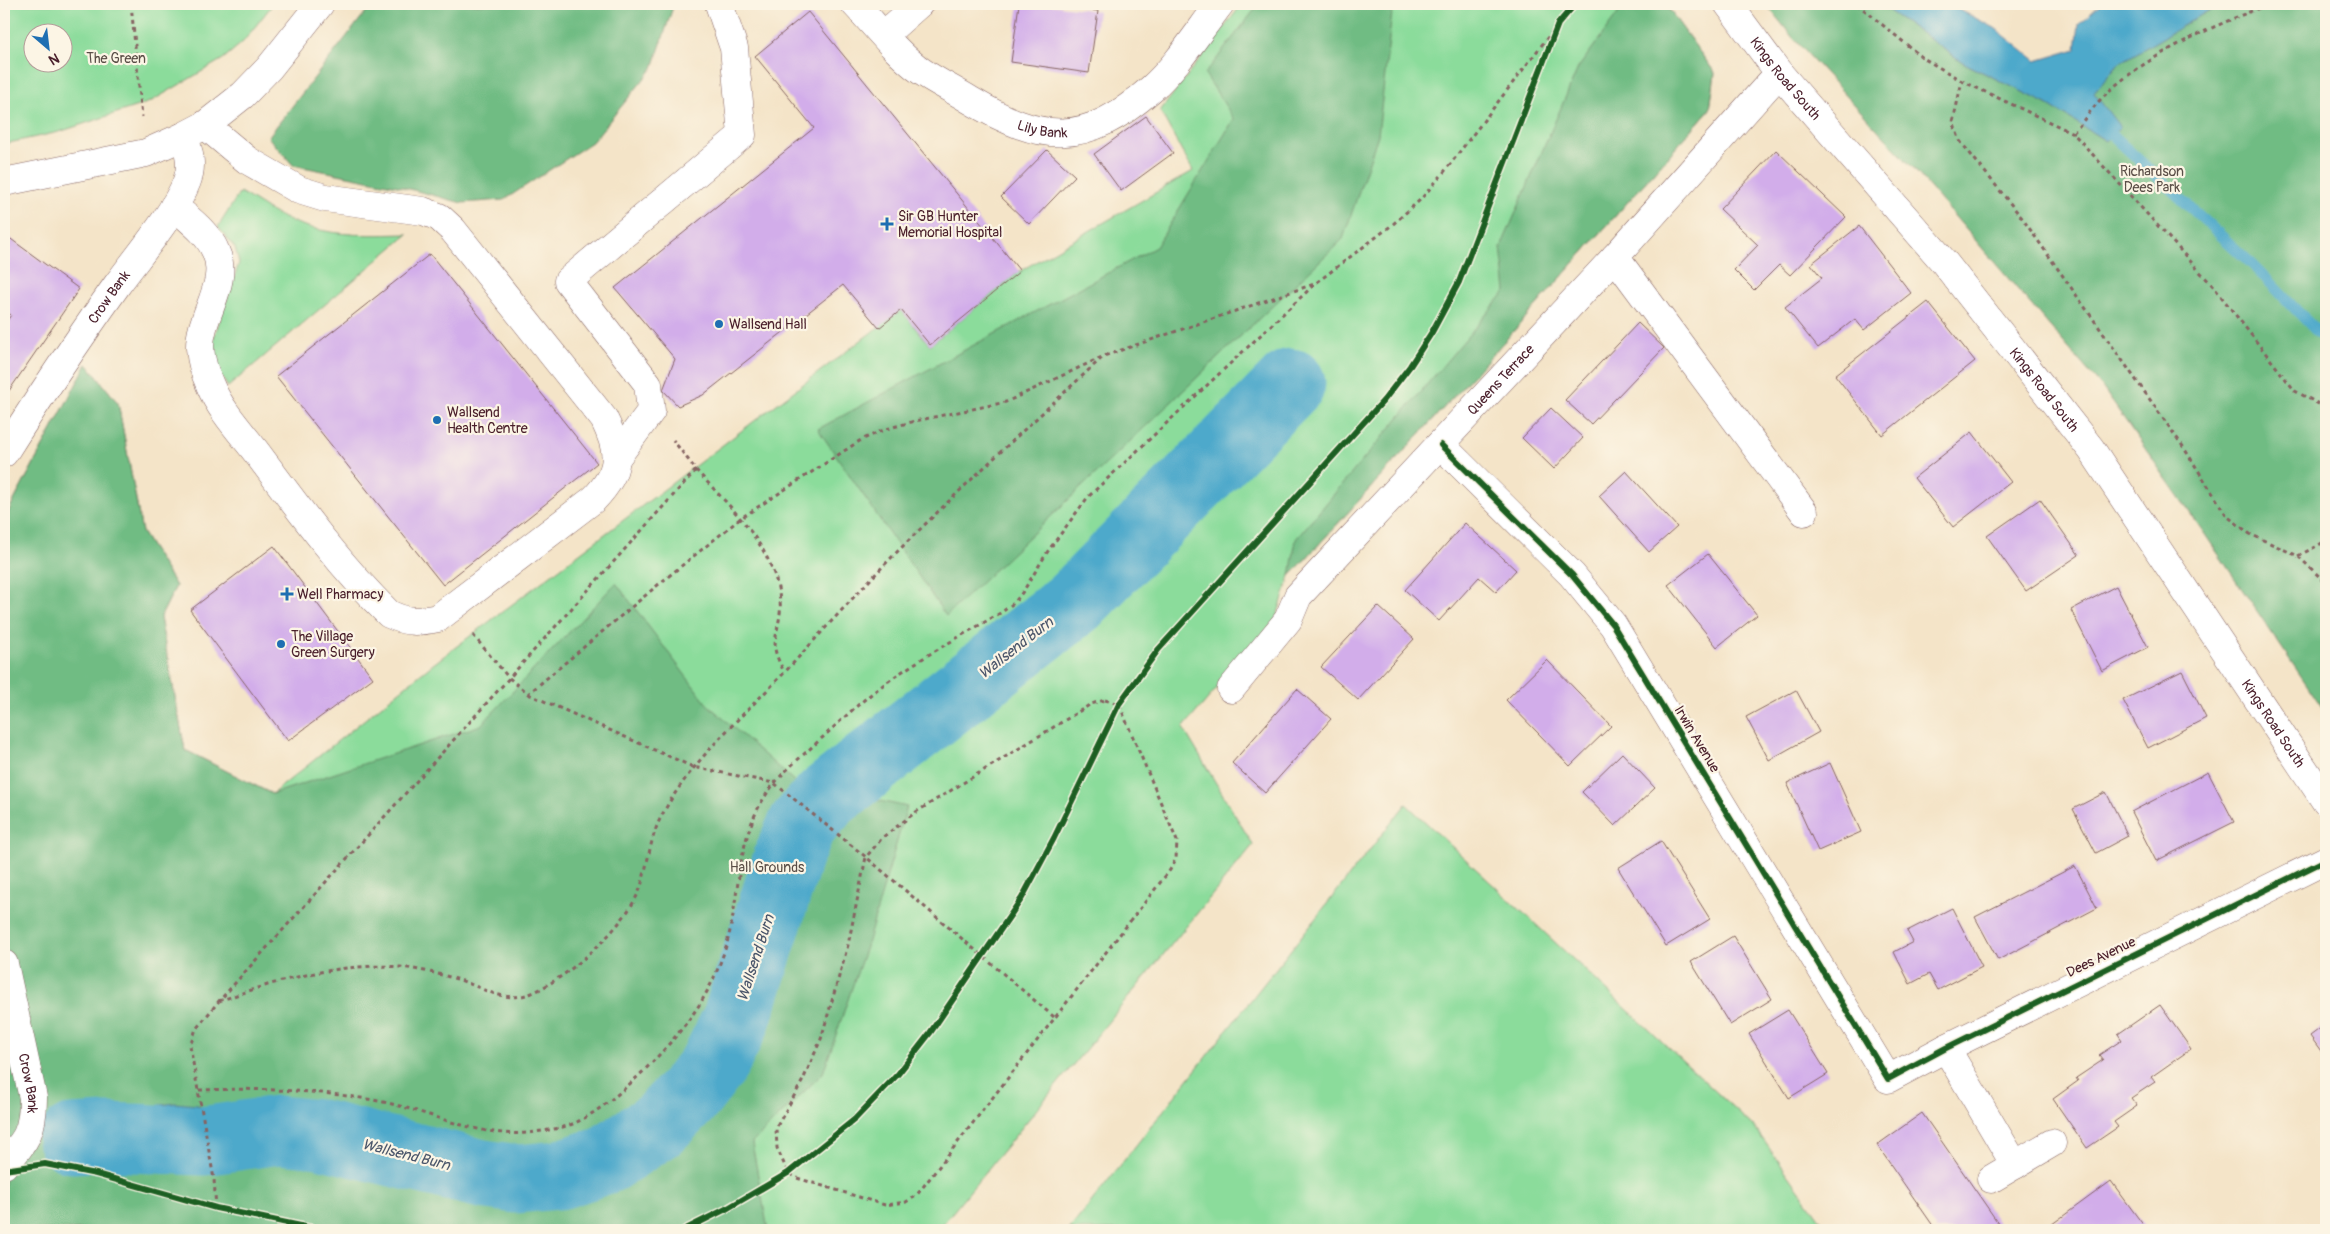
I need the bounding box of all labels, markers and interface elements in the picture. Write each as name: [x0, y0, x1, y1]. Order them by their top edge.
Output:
north arrow: [22, 22, 72, 72]
street label: Kings Road South: [1747, 33, 1824, 123]
text: N: [46, 49, 62, 69]
park label: The Green: [86, 50, 146, 67]
street label: Lily Bank: [1015, 116, 1068, 141]
park label: Richardson Dees Park: [2120, 163, 2184, 196]
place label: Sir GB Hunter Memorial Hospital: [898, 208, 1002, 241]
marker: Sir GB Hunter Memorial Hospital: [880, 217, 894, 231]
street label: Crow Bank: [84, 267, 133, 327]
place label: Wallsend Hall: [729, 316, 807, 333]
marker: Wallsend Hall: [713, 318, 725, 330]
street label: Queens Terrace: [1463, 341, 1538, 418]
street label: Kings Road South: [2006, 344, 2083, 435]
place label: Wallsend Health Centre: [447, 404, 528, 437]
marker: Wallsend Health Centre: [431, 414, 443, 426]
place label: Well Pharmacy: [297, 586, 383, 603]
marker: Well Pharmacy: [281, 588, 293, 600]
water label: Wallsend Burn: [975, 612, 1058, 683]
place label: The Village Green Surgery: [291, 628, 375, 661]
marker: The Village Green Surgery: [275, 638, 287, 650]
street label: Kings Road South: [2238, 676, 2309, 770]
street label: Irwin Avenue: [1670, 703, 1724, 775]
park label: Hall Grounds: [730, 859, 805, 876]
water label: Wallsend Burn: [733, 911, 779, 1004]
street label: Dees Avenue: [2064, 933, 2138, 981]
street label: Crow Bank: [15, 1052, 42, 1114]
water label: Wallsend Burn: [360, 1135, 453, 1175]

